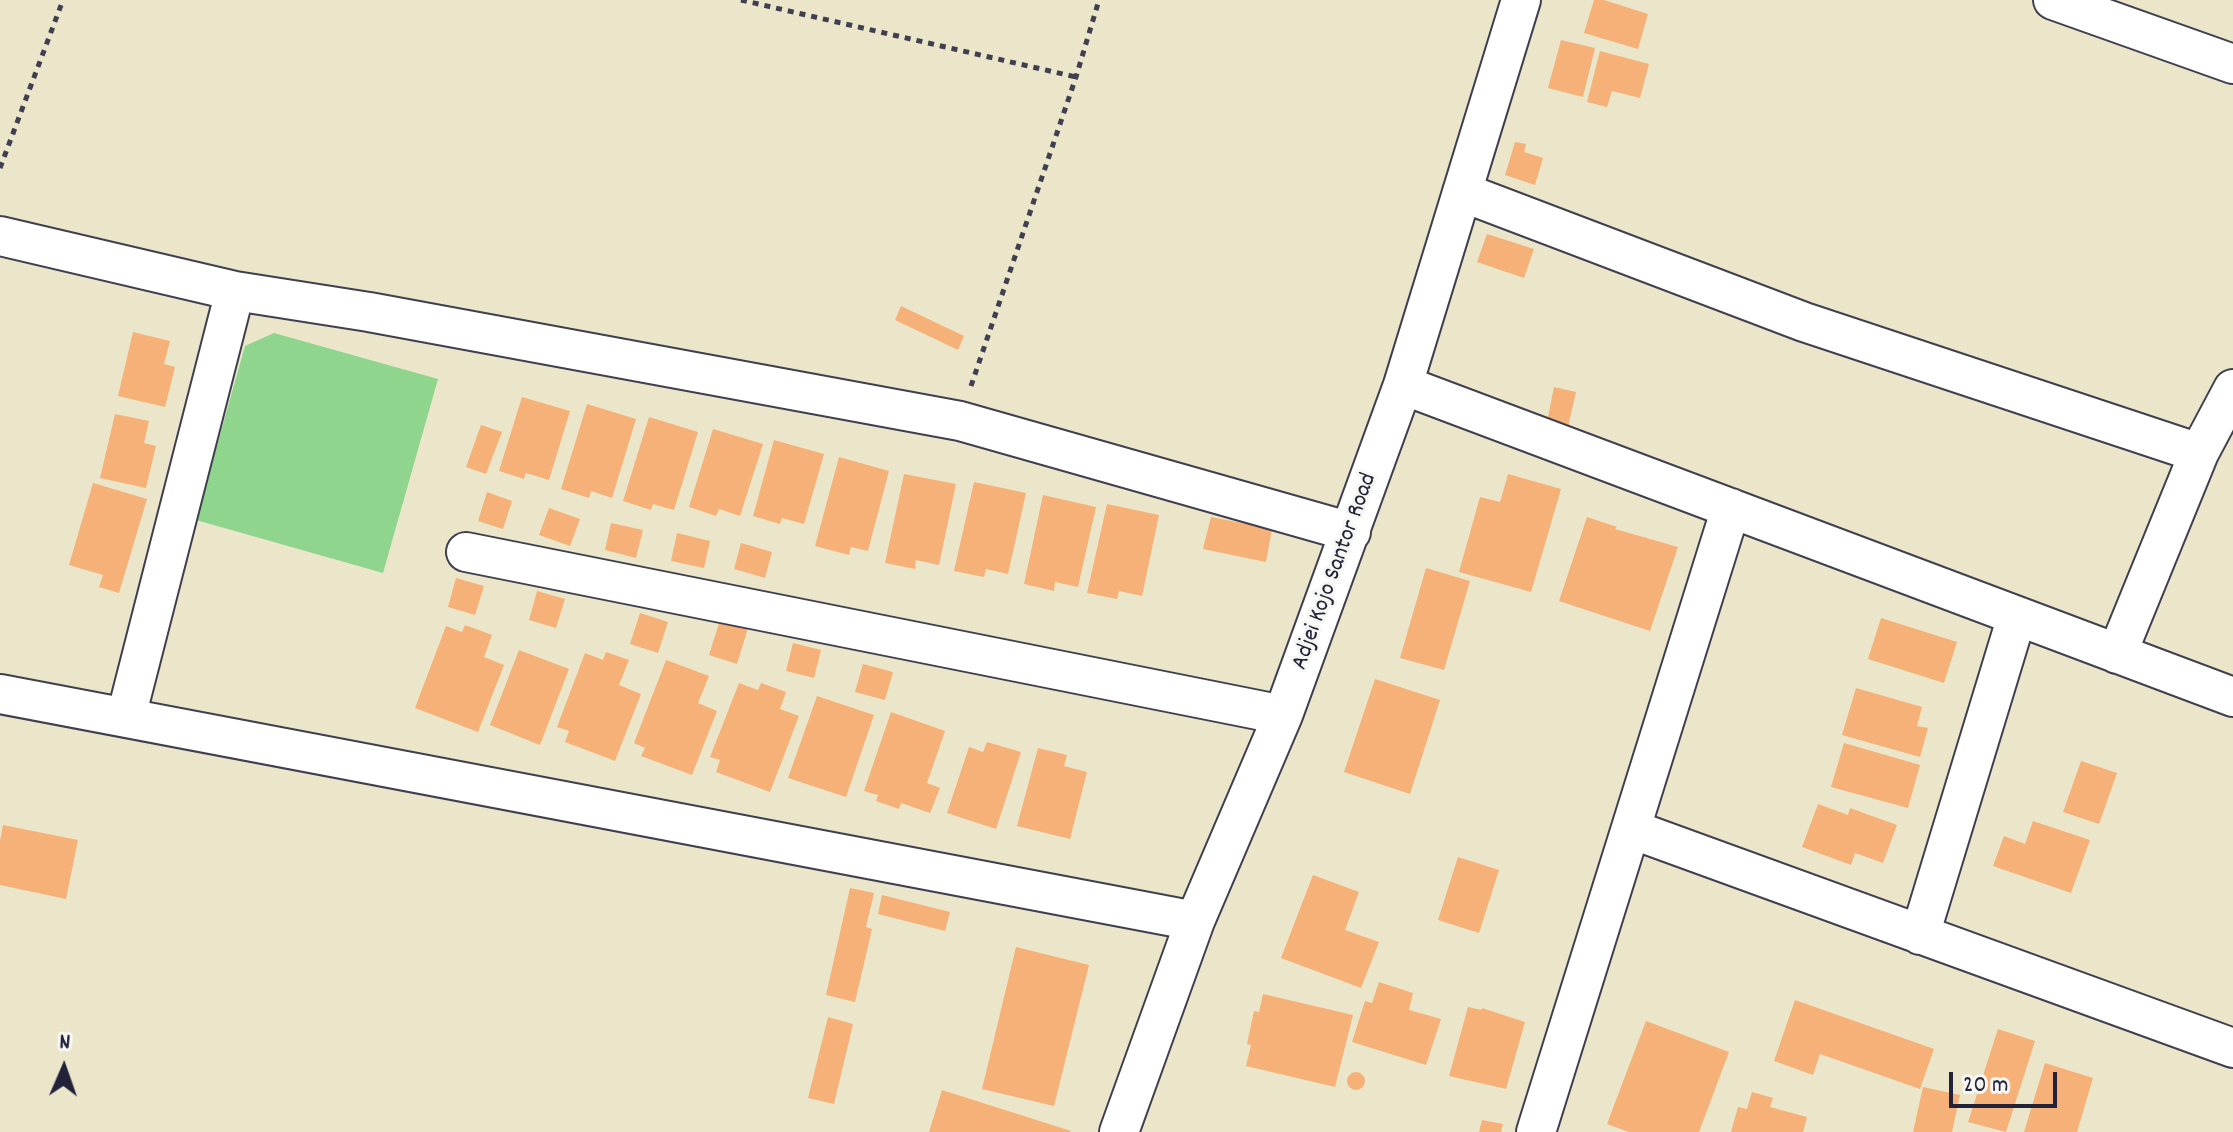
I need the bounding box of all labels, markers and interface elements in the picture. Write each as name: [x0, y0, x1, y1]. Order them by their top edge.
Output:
street label: Adjei Kojo Santor Road: [1287, 470, 1385, 674]
north arrow: [24, 1028, 104, 1108]
text: N: [59, 1028, 71, 1059]
scale bar: [1953, 1056, 2061, 1106]
text: 20 m: [1963, 1069, 2009, 1103]

